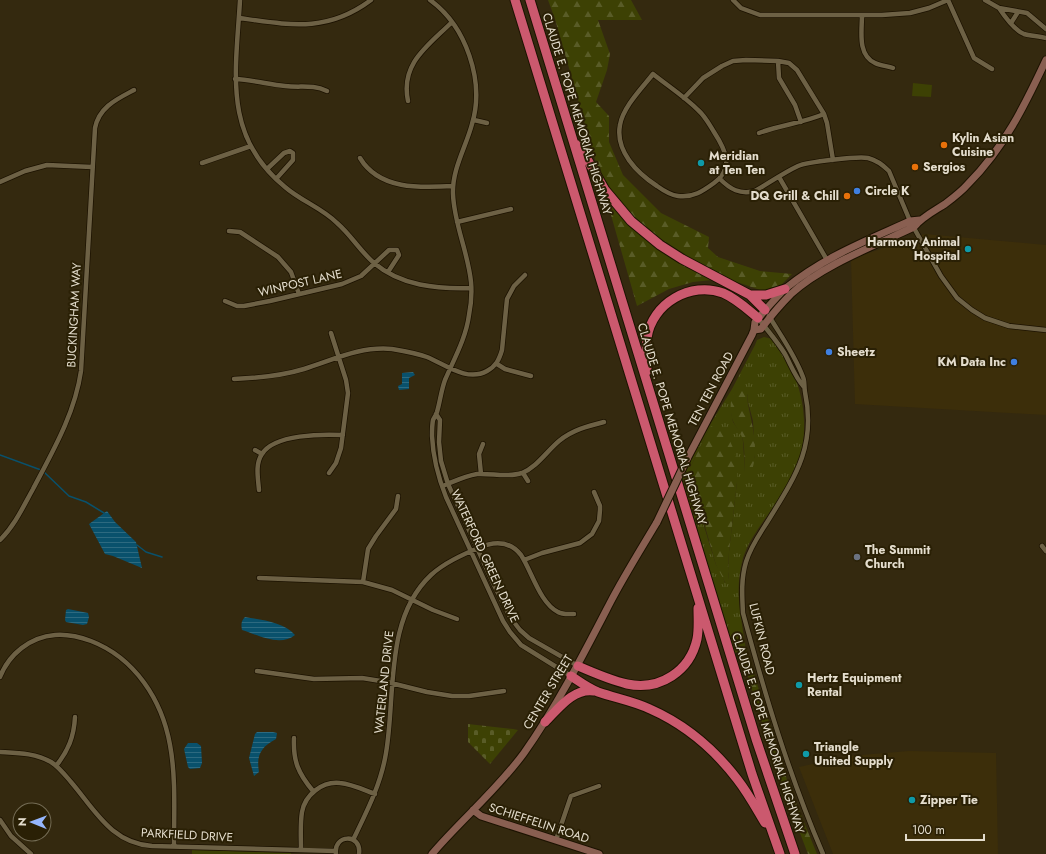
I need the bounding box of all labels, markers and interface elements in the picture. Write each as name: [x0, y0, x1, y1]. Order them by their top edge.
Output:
street label: CLAUDE E. POPE MEMORIAL HIGHWAY: [538, 11, 616, 217]
place label: Kylin Asian Cuisine: [952, 129, 1014, 161]
marker: Kylin Asian Cuisine: [939, 140, 949, 150]
place label: Meridian at Ten Ten: [709, 147, 765, 179]
marker: Meridian at Ten Ten: [696, 158, 706, 168]
place label: Sergios: [923, 158, 966, 176]
marker: Sergios: [910, 162, 920, 172]
place label: Circle K: [865, 182, 910, 200]
marker: Circle K: [852, 186, 862, 196]
place label: DQ Grill & Chill: [750, 187, 839, 205]
marker: DQ Grill & Chill: [842, 191, 852, 201]
place label: Harmony Animal Hospital: [867, 233, 960, 265]
marker: Harmony Animal Hospital: [963, 244, 973, 254]
street label: BUCKINGHAM WAY: [62, 262, 86, 368]
street label: WINPOST LANE: [256, 265, 344, 301]
street label: CLAUDE E. POPE MEMORIAL HIGHWAY: [633, 321, 711, 527]
place label: Sheetz: [837, 343, 876, 361]
marker: Sheetz: [824, 347, 834, 357]
street label: TEN TEN ROAD: [684, 349, 738, 429]
place label: KM Data Inc: [938, 353, 1006, 371]
marker: KM Data Inc: [1009, 357, 1019, 367]
street label: WATERFORD GREEN DRIVE: [446, 486, 524, 626]
place label: The Summit Church: [865, 541, 930, 573]
marker: The Summit Church: [852, 552, 862, 562]
street label: LUFKIN ROAD: [744, 601, 780, 677]
street label: WATERLAND DRIVE: [370, 629, 398, 735]
street label: CLAUDE E. POPE MEMORIAL HIGHWAY: [727, 630, 809, 836]
street label: CENTER STREET: [519, 651, 578, 733]
place label: Hertz Equipment Rental: [807, 669, 902, 701]
marker: Hertz Equipment Rental: [794, 680, 804, 690]
place label: Triangle United Supply: [814, 738, 894, 770]
marker: Triangle United Supply: [801, 749, 811, 759]
place label: Zipper Tie: [920, 791, 978, 809]
marker: Zipper Tie: [907, 795, 917, 805]
street label: SCHIEFFELIN ROAD: [486, 798, 592, 848]
north arrow: [12, 802, 52, 842]
scale bar: [906, 816, 984, 842]
text: N: [14, 817, 30, 826]
text: 100 m: [912, 821, 945, 839]
street label: PARKFIELD DRIVE: [140, 824, 234, 846]

